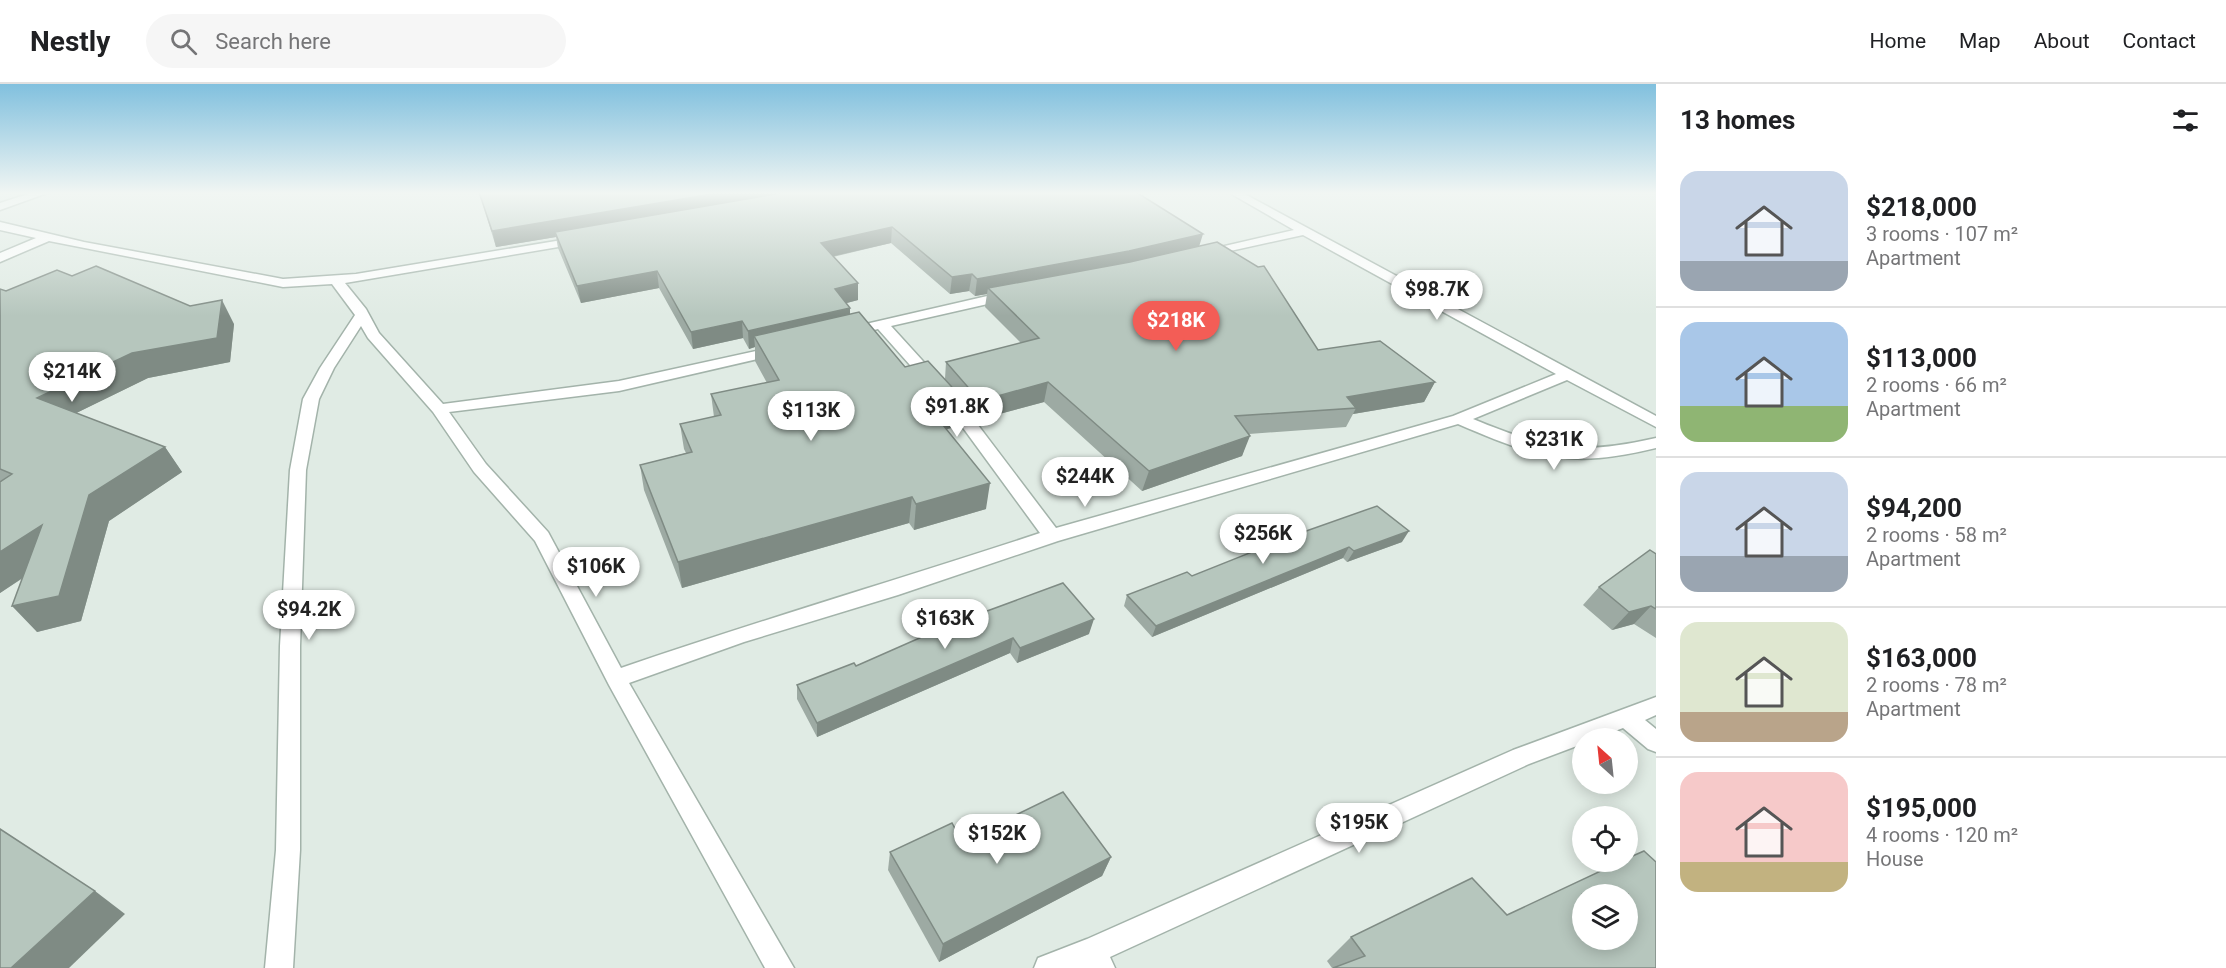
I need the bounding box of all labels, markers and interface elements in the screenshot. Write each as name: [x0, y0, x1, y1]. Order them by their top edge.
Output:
search box: [146, 14, 566, 68]
text: Nestly: [30, 25, 110, 58]
icon: search: [167, 25, 200, 58]
text: Search here: [215, 29, 331, 54]
text: Home: [1870, 29, 1926, 53]
text: Map: [1959, 29, 2001, 53]
text: About: [2034, 29, 2090, 53]
text: Contact: [2123, 29, 2196, 53]
icon: filters: [2169, 104, 2202, 137]
text: 13 homes: [1680, 105, 1795, 135]
text: $218,000: [1866, 192, 1977, 222]
icon: home: [1728, 195, 1800, 267]
text: 3 rooms · 107 m²: [1866, 222, 2018, 246]
text: Apartment: [1866, 246, 1961, 270]
pin: $98.7K: [1388, 270, 1486, 321]
text: $98.7K: [1405, 277, 1469, 301]
pin: $218K: [1134, 301, 1218, 352]
text: $218K: [1147, 308, 1205, 332]
text: $113,000: [1866, 343, 1977, 373]
icon: home: [1728, 346, 1800, 418]
pin: $214K: [30, 352, 114, 403]
text: $214K: [43, 359, 101, 383]
text: 2 rooms · 66 m²: [1866, 373, 2007, 397]
pin: $91.8K: [908, 387, 1006, 438]
pin: $113K: [769, 391, 853, 442]
text: $91.8K: [925, 394, 989, 418]
text: Apartment: [1866, 397, 1961, 421]
text: $113K: [782, 398, 840, 422]
pin: $231K: [1512, 420, 1596, 471]
text: $231K: [1525, 427, 1583, 451]
pin: $244K: [1043, 457, 1127, 508]
text: $244K: [1056, 464, 1114, 488]
text: $94,200: [1866, 493, 1962, 523]
icon: home: [1728, 496, 1800, 568]
pin: $256K: [1221, 514, 1305, 565]
text: $256K: [1234, 521, 1292, 545]
text: 2 rooms · 58 m²: [1866, 523, 2007, 547]
pin: $106K: [554, 547, 638, 598]
text: Apartment: [1866, 547, 1961, 571]
text: $106K: [567, 554, 625, 578]
pin: $94.2K: [260, 590, 358, 641]
text: $94.2K: [277, 597, 341, 621]
pin: $163K: [903, 599, 987, 650]
text: $163K: [916, 606, 974, 630]
text: $163,000: [1866, 643, 1977, 673]
icon: home: [1728, 646, 1800, 718]
text: 2 rooms · 78 m²: [1866, 673, 2007, 697]
text: Apartment: [1866, 697, 1961, 721]
north arrow: [1572, 728, 1638, 794]
map controls: [1572, 728, 1638, 950]
text: $195,000: [1866, 793, 1977, 823]
icon: home: [1728, 796, 1800, 868]
pin: $195K: [1317, 803, 1401, 854]
button: locate: [1572, 806, 1638, 872]
text: $195K: [1330, 810, 1388, 834]
pin: $152K: [955, 814, 1039, 865]
text: $152K: [968, 821, 1026, 845]
text: 4 rooms · 120 m²: [1866, 823, 2018, 847]
text: House: [1866, 847, 1924, 871]
button: layers: [1572, 884, 1638, 950]

